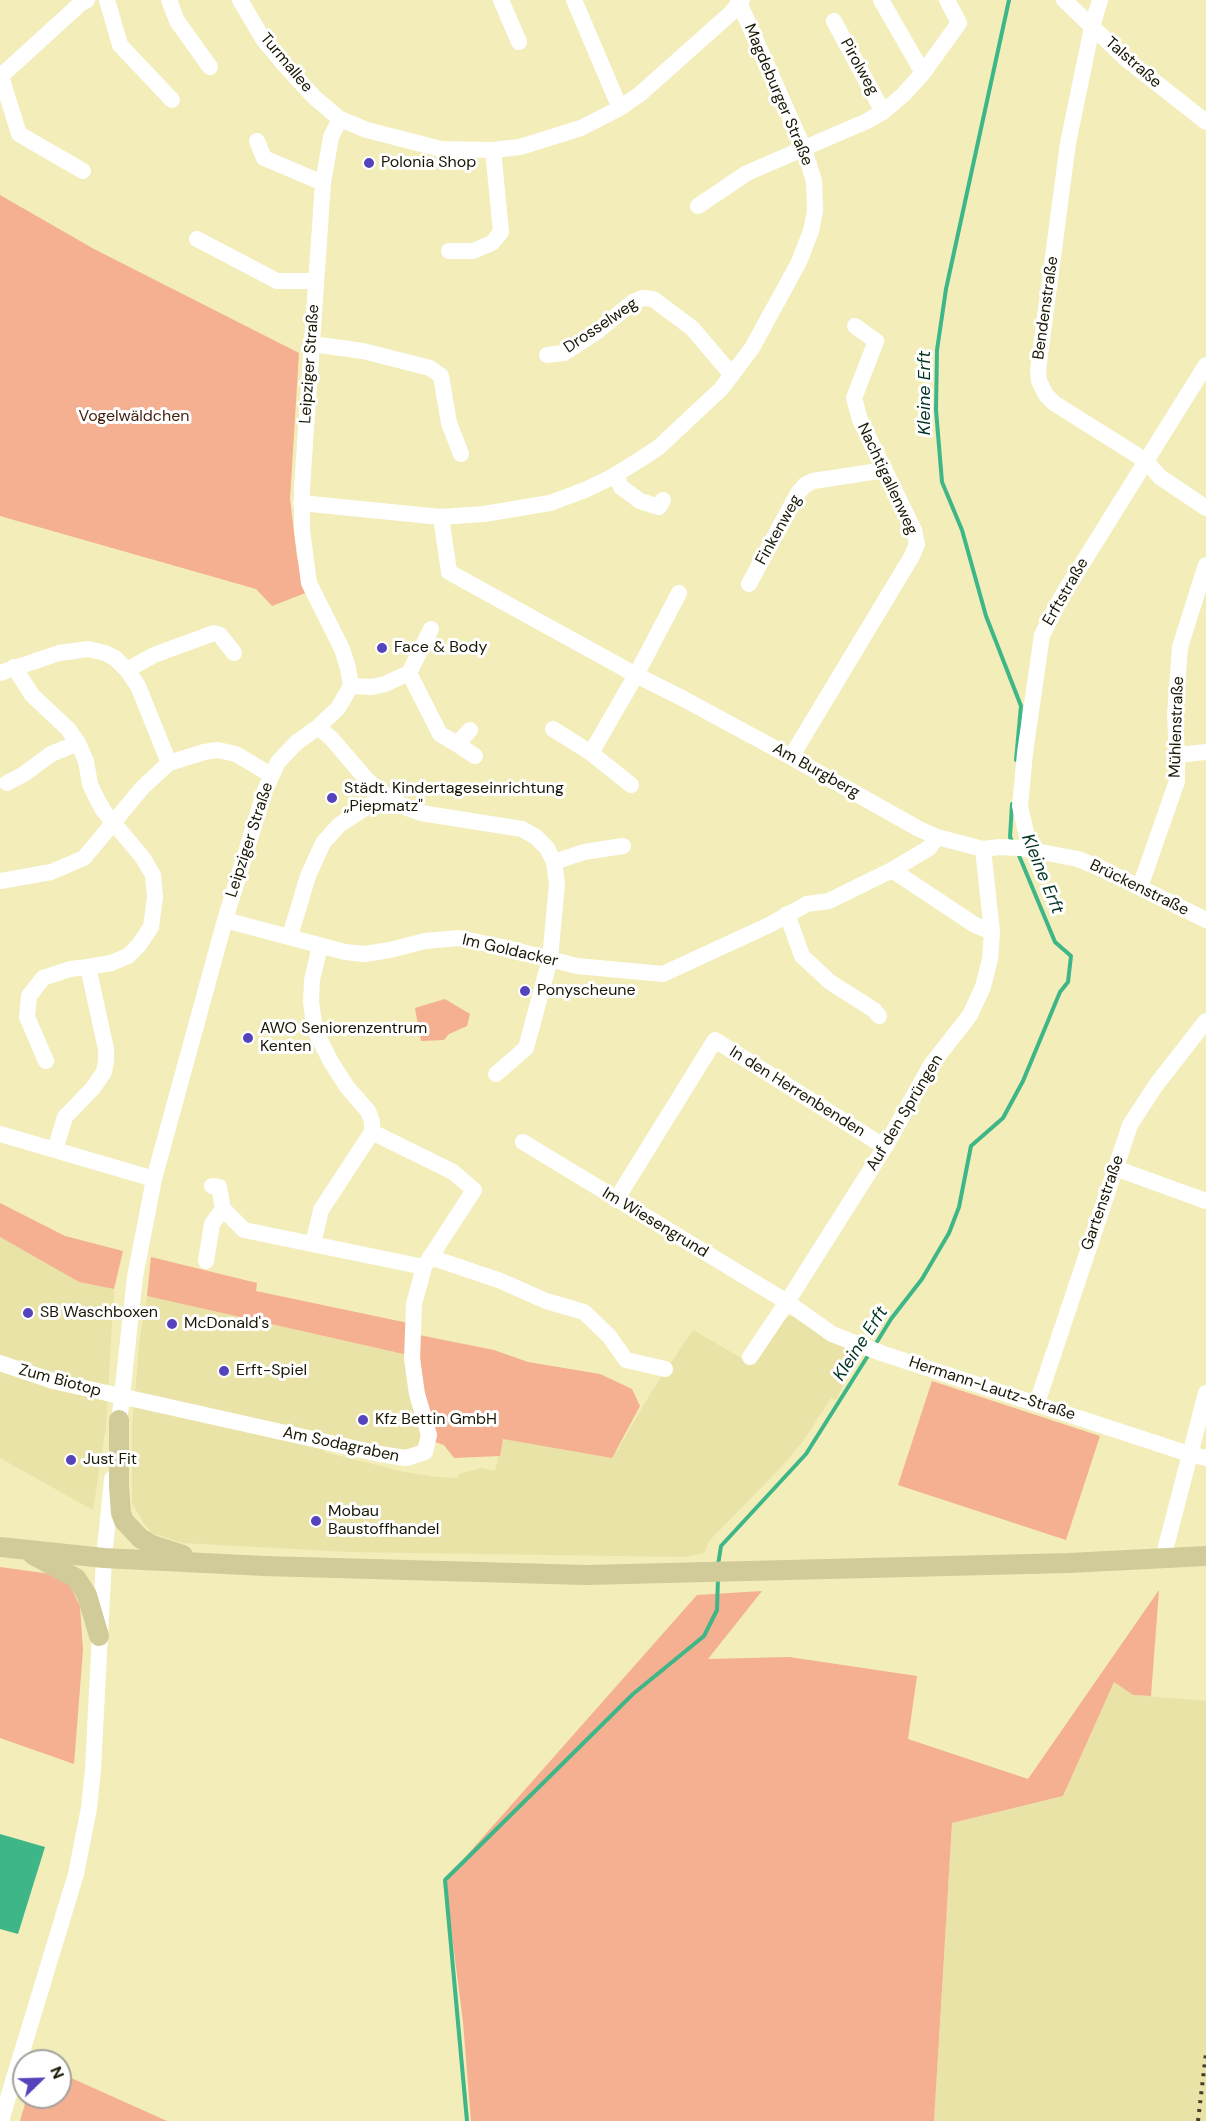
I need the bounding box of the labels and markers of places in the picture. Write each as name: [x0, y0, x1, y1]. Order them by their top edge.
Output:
place label: Polonia Shop: [381, 153, 476, 173]
marker: Polonia Shop: [362, 156, 376, 170]
place label: Face & Body: [394, 638, 487, 658]
marker: Face & Body: [375, 641, 389, 655]
place label: Städt. Kindertageseinrichtung „Piepmatz": [344, 779, 564, 817]
marker: Städt. Kindertageseinrichtung „Piepmatz": [325, 791, 339, 805]
place label: Ponyscheune: [537, 981, 636, 1001]
marker: Ponyscheune: [518, 984, 532, 998]
place label: AWO Seniorenzentrum Kenten: [260, 1019, 427, 1057]
marker: AWO Seniorenzentrum Kenten: [241, 1031, 255, 1045]
place label: SB Waschboxen: [40, 1303, 158, 1323]
marker: SB Waschboxen: [21, 1306, 35, 1320]
place label: McDonald's: [184, 1314, 269, 1334]
marker: McDonald's: [165, 1317, 179, 1331]
place label: Erft-Spiel: [236, 1361, 307, 1381]
marker: Erft-Spiel: [217, 1364, 231, 1378]
place label: Kfz Bettin GmbH: [375, 1410, 497, 1430]
marker: Kfz Bettin GmbH: [356, 1413, 370, 1427]
place label: Just Fit: [83, 1450, 137, 1470]
marker: Just Fit: [64, 1453, 78, 1467]
place label: Mobau Baustoffhandel: [328, 1502, 439, 1540]
marker: Mobau Baustoffhandel: [309, 1514, 323, 1528]

